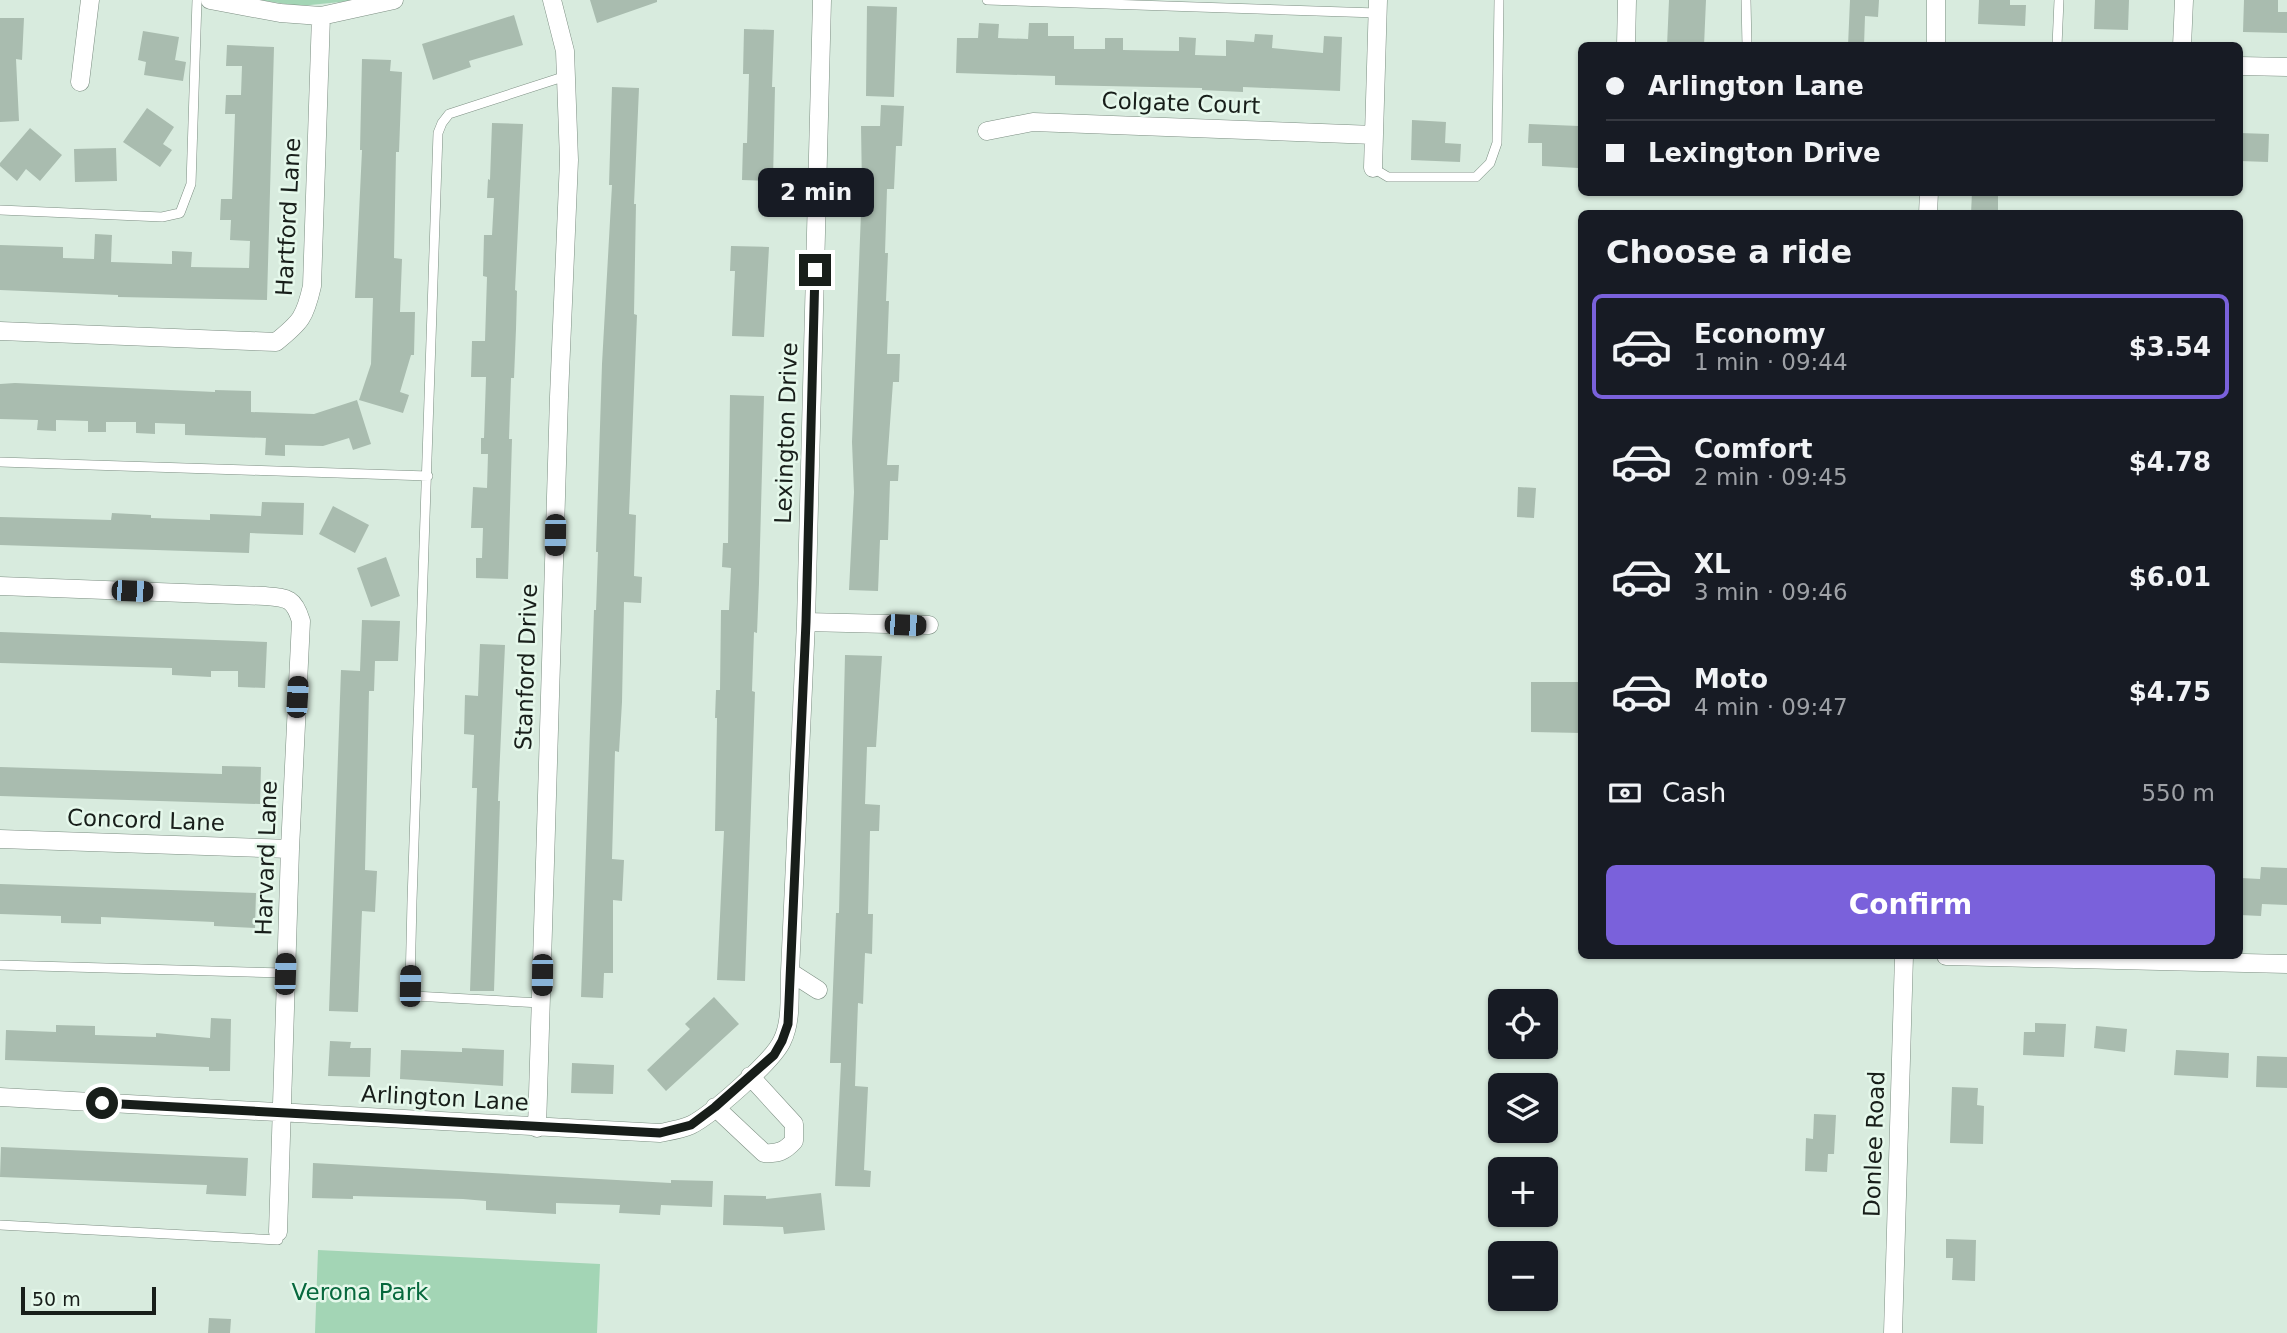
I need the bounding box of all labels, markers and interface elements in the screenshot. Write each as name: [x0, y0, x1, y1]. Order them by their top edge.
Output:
text: Arlington Lane: [1648, 71, 1864, 101]
street label: Colgate Court: [1101, 87, 1261, 119]
street label: Hartford Lane: [271, 137, 305, 297]
text: Lexington Drive: [1648, 138, 1881, 168]
callout: 2 min: [757, 168, 873, 218]
text: 2 min: [780, 179, 852, 205]
text: Choose a ride: [1606, 233, 1852, 271]
route end: [799, 254, 831, 286]
icon: car: [1610, 315, 1673, 378]
text: Economy: [1694, 319, 1825, 349]
text: $3.54: [2129, 332, 2211, 362]
street label: Lexington Drive: [770, 342, 802, 524]
text: 1 min · 09:44: [1694, 349, 1848, 375]
icon: car: [1610, 430, 1673, 493]
text: Comfort: [1694, 434, 1812, 464]
text: $4.78: [2129, 447, 2211, 477]
text: 2 min · 09:45: [1694, 464, 1848, 490]
car: [545, 514, 566, 556]
icon: car: [1610, 545, 1673, 608]
text: XL: [1694, 549, 1731, 579]
text: $6.01: [2129, 562, 2211, 592]
text: 3 min · 09:46: [1694, 579, 1848, 605]
car: [111, 580, 154, 602]
street label: Stanford Drive: [510, 583, 542, 751]
car: [884, 614, 927, 636]
icon: car: [1610, 660, 1673, 723]
text: Moto: [1694, 664, 1768, 694]
car: [286, 675, 309, 719]
text: $4.75: [2129, 677, 2211, 707]
text: 4 min · 09:47: [1694, 694, 1848, 720]
icon: cash: [1606, 774, 1644, 812]
text: Cash: [1662, 778, 1726, 808]
street label: Harvard Lane: [250, 780, 282, 936]
text: 550 m: [2141, 780, 2215, 806]
street label: Concord Lane: [67, 804, 225, 836]
button: Confirm: [1606, 865, 2215, 945]
car: [274, 953, 297, 995]
car: [532, 954, 553, 996]
car: [400, 965, 421, 1007]
map controls: [1488, 989, 1558, 1311]
button: locate: [1488, 989, 1558, 1059]
street label: Donlee Road: [1858, 1071, 1890, 1217]
button: layers: [1488, 1073, 1558, 1143]
street label: Arlington Lane: [361, 1081, 529, 1115]
route start: [86, 1087, 118, 1119]
button: +: [1488, 1157, 1558, 1227]
button: −: [1488, 1241, 1558, 1311]
park label: Verona Park: [292, 1279, 429, 1305]
scale bar: [21, 1284, 156, 1316]
text: 50 m: [32, 1288, 81, 1310]

